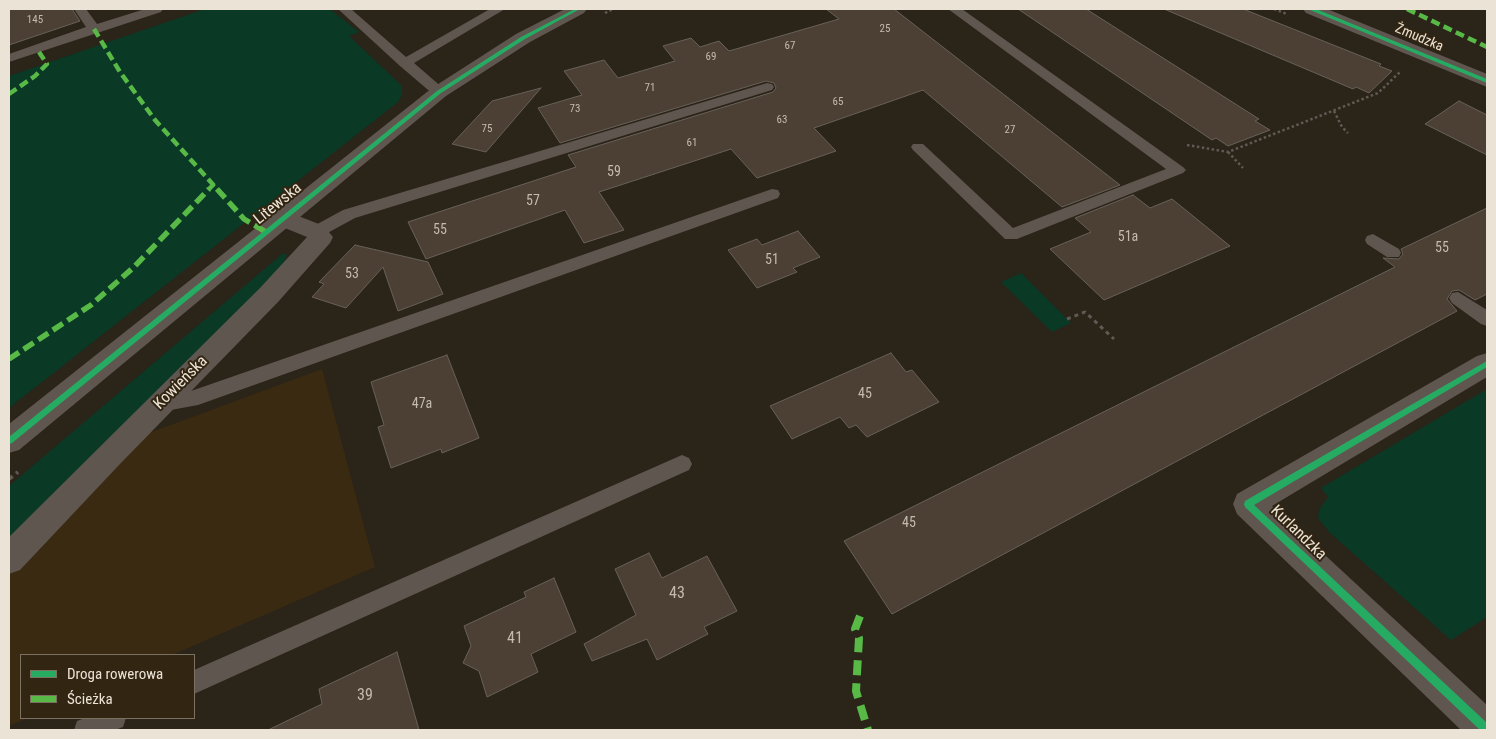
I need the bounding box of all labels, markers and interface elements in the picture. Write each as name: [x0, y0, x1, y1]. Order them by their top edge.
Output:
house number: 145: [27, 13, 43, 27]
street label: Żmudzka: [1392, 20, 1446, 56]
house number: 25: [880, 22, 890, 36]
house number: 67: [785, 39, 795, 53]
house number: 69: [706, 50, 716, 64]
house number: 71: [645, 81, 655, 95]
house number: 65: [833, 95, 843, 109]
house number: 73: [570, 102, 580, 116]
house number: 63: [777, 113, 787, 127]
house number: 75: [482, 122, 492, 136]
house number: 27: [1005, 123, 1015, 137]
house number: 61: [687, 136, 697, 150]
house number: 59: [607, 164, 621, 180]
street label: Litewska: [250, 179, 306, 229]
house number: 57: [526, 193, 540, 209]
house number: 55: [433, 222, 447, 238]
house number: 51a: [1118, 229, 1138, 245]
house number: 55: [1435, 240, 1449, 256]
house number: 51: [765, 252, 779, 268]
house number: 53: [345, 266, 359, 282]
street label: Kowieńska: [150, 352, 212, 414]
house number: 45: [858, 386, 872, 402]
house number: 47a: [412, 396, 432, 412]
street label: Kurlandzka: [1266, 502, 1330, 564]
house number: 45: [902, 515, 916, 531]
house number: 43: [669, 584, 685, 604]
house number: 41: [507, 629, 523, 649]
legend: [20, 654, 195, 719]
text: Droga rowerowa: [67, 665, 163, 683]
house number: 39: [357, 686, 373, 706]
text: Ścieżka: [67, 690, 113, 708]

